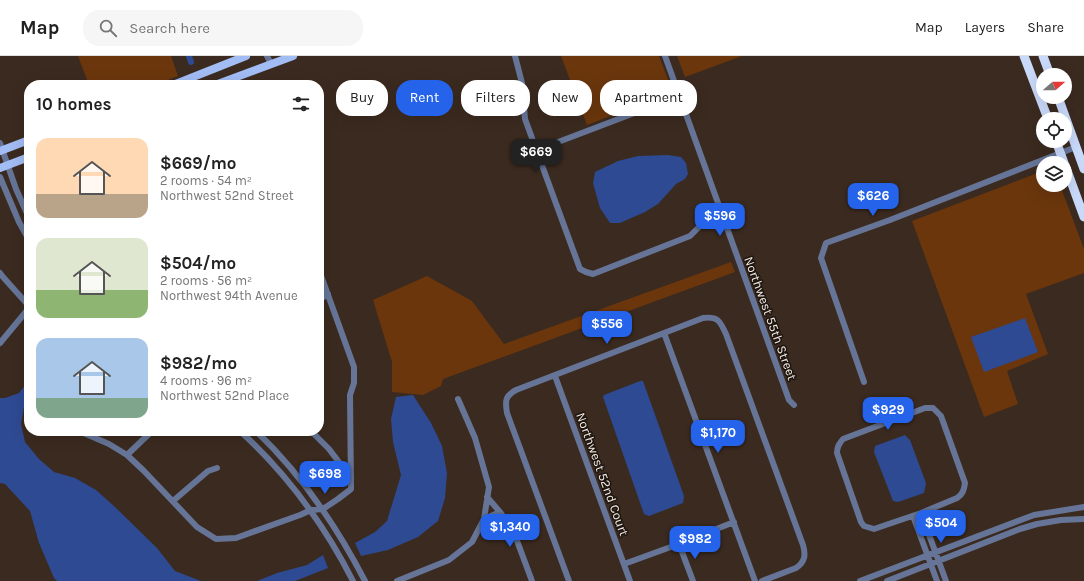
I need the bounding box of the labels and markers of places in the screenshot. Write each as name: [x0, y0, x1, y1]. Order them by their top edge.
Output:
pin: $669: [512, 139, 560, 173]
pin: $626: [849, 183, 897, 217]
pin: $596: [696, 203, 744, 237]
pin: $556: [583, 311, 631, 345]
pin: $929: [864, 397, 912, 431]
pin: $1,170: [685, 420, 751, 454]
pin: $698: [301, 461, 349, 495]
pin: $504: [917, 510, 965, 544]
pin: $1,340: [477, 514, 543, 548]
pin: $982: [671, 526, 719, 560]

